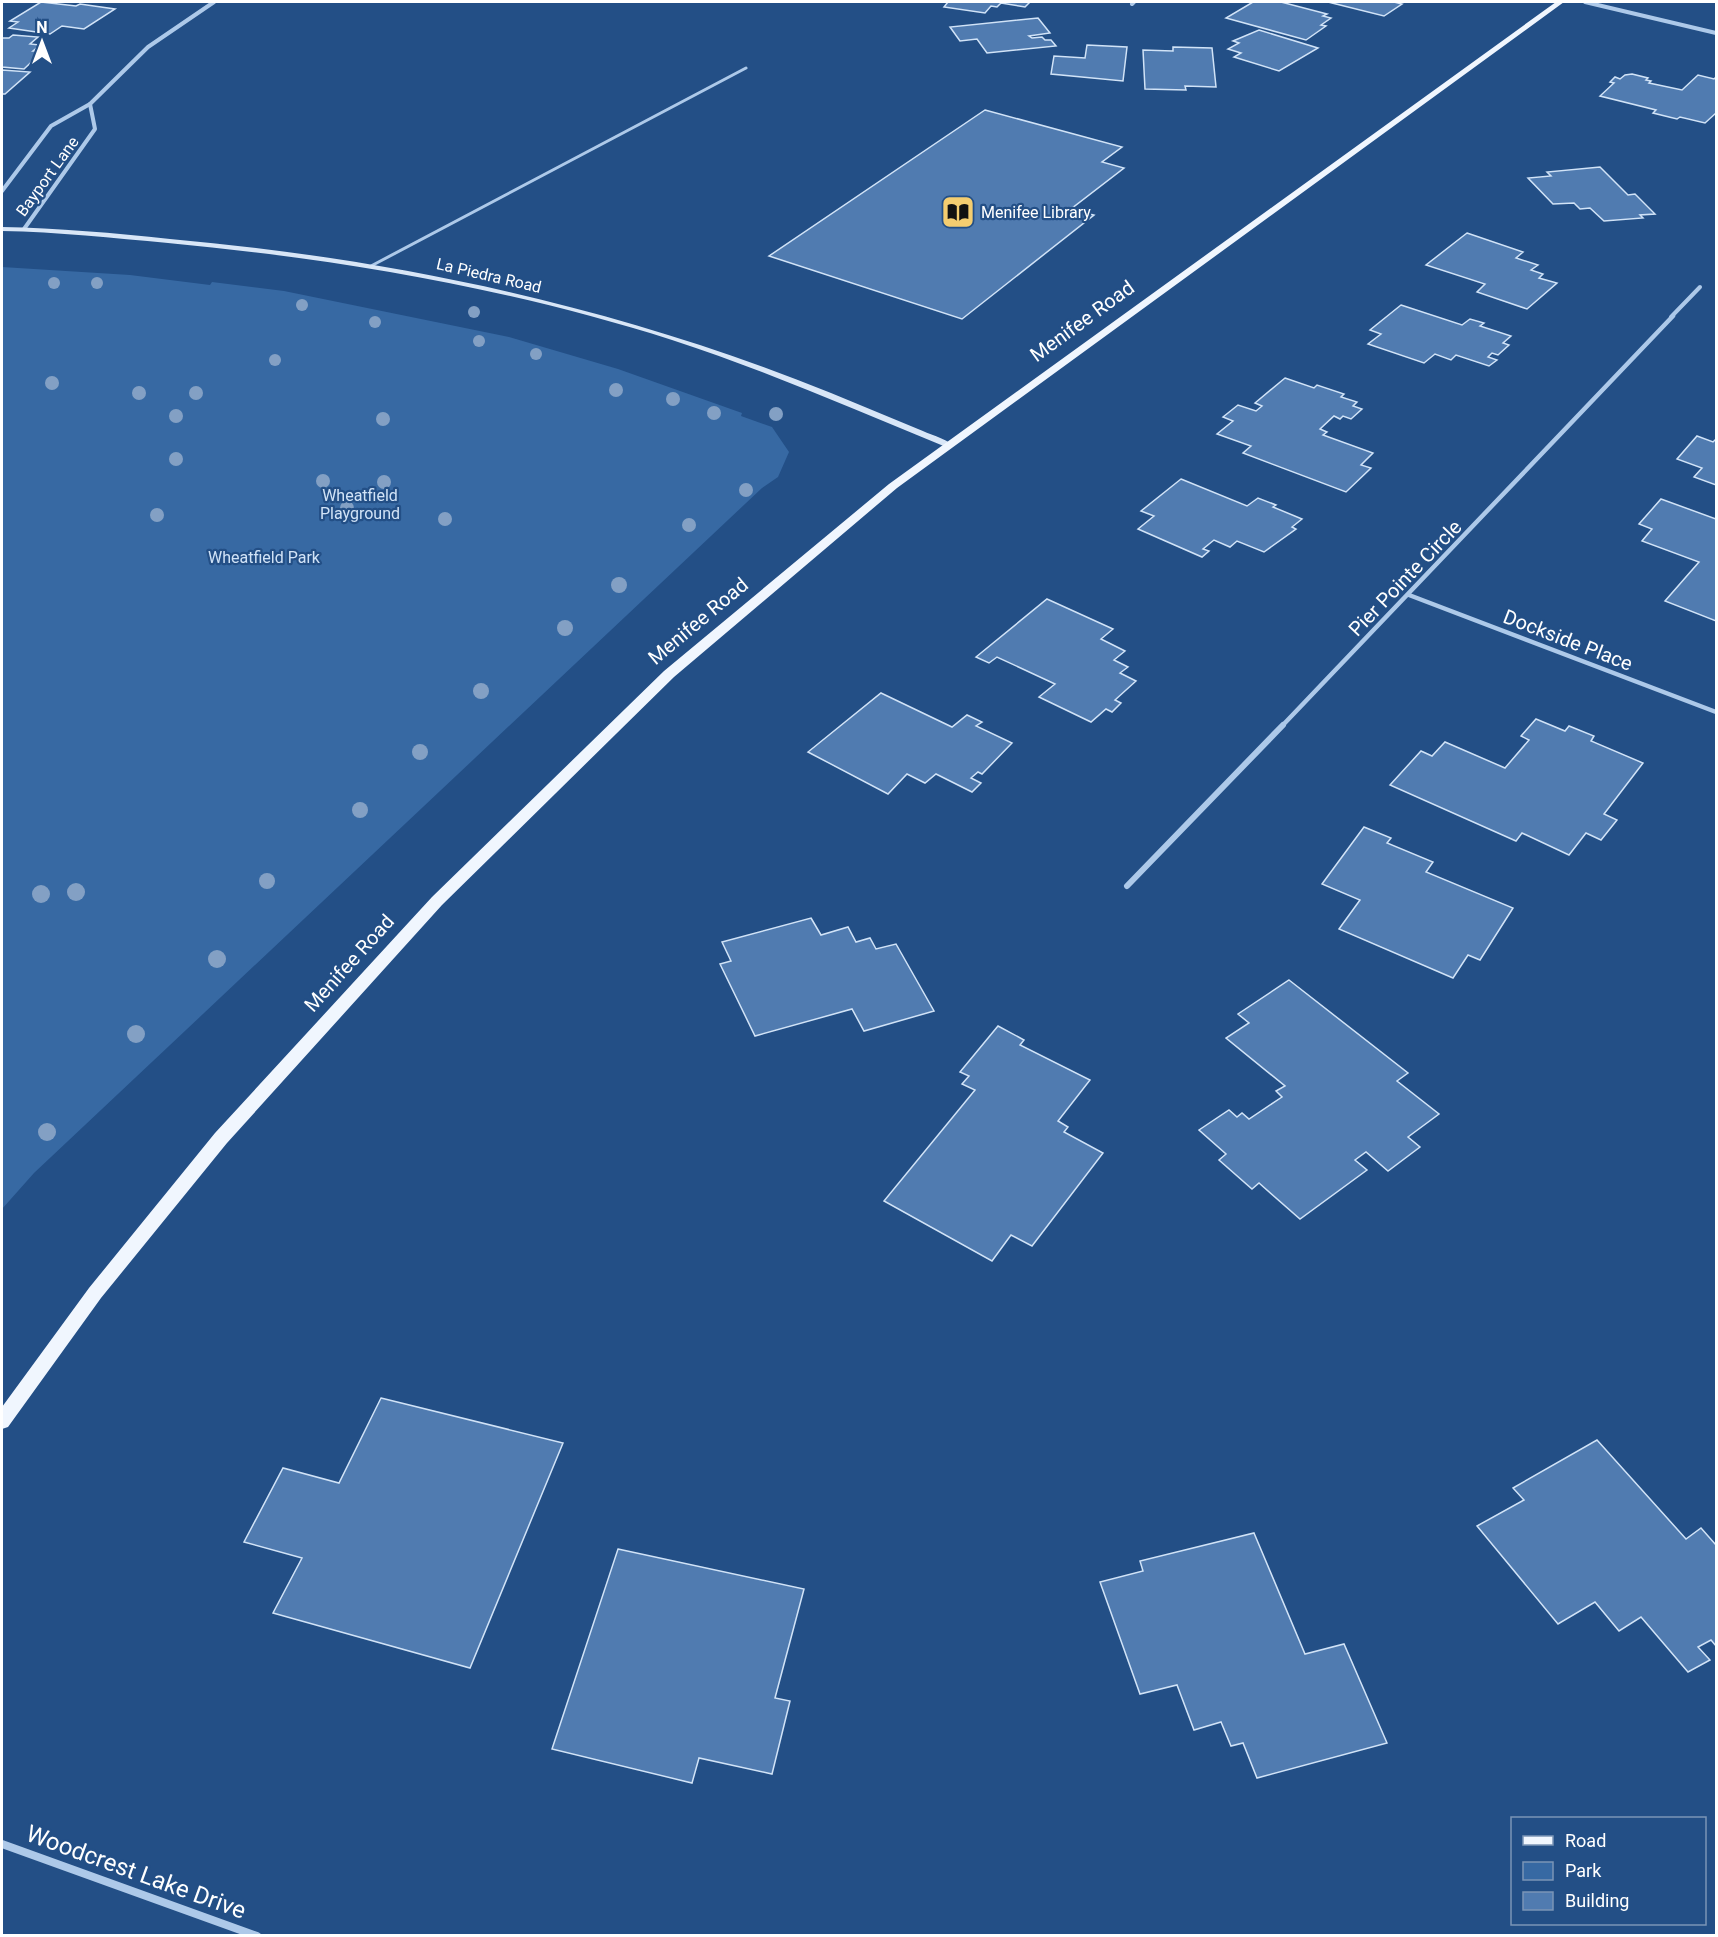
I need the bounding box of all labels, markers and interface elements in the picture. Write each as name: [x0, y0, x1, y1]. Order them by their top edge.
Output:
north arrow: [12, 12, 72, 72]
text: N: [36, 18, 48, 37]
street label: Bayport Lane: [12, 133, 83, 220]
library icon: Menifee Library: [940, 194, 976, 230]
place label: Menifee Library: [981, 203, 1091, 222]
street label: La Piedra Road: [434, 254, 543, 297]
street label: Menifee Road: [1025, 275, 1139, 367]
park label: Wheatfield Playground: [320, 486, 400, 523]
street label: Pier Pointe Circle: [1344, 515, 1466, 641]
park label: Wheatfield Park: [208, 548, 321, 567]
street label: Menifee Road: [643, 572, 753, 670]
street label: Dockside Place: [1500, 604, 1636, 676]
street label: Menifee Road: [299, 909, 399, 1017]
legend: [1511, 1817, 1706, 1925]
street label: Woodcrest Lake Drive: [22, 1819, 250, 1925]
text: Road: [1565, 1830, 1606, 1851]
text: Park: [1565, 1860, 1602, 1881]
text: Building: [1565, 1890, 1629, 1911]

